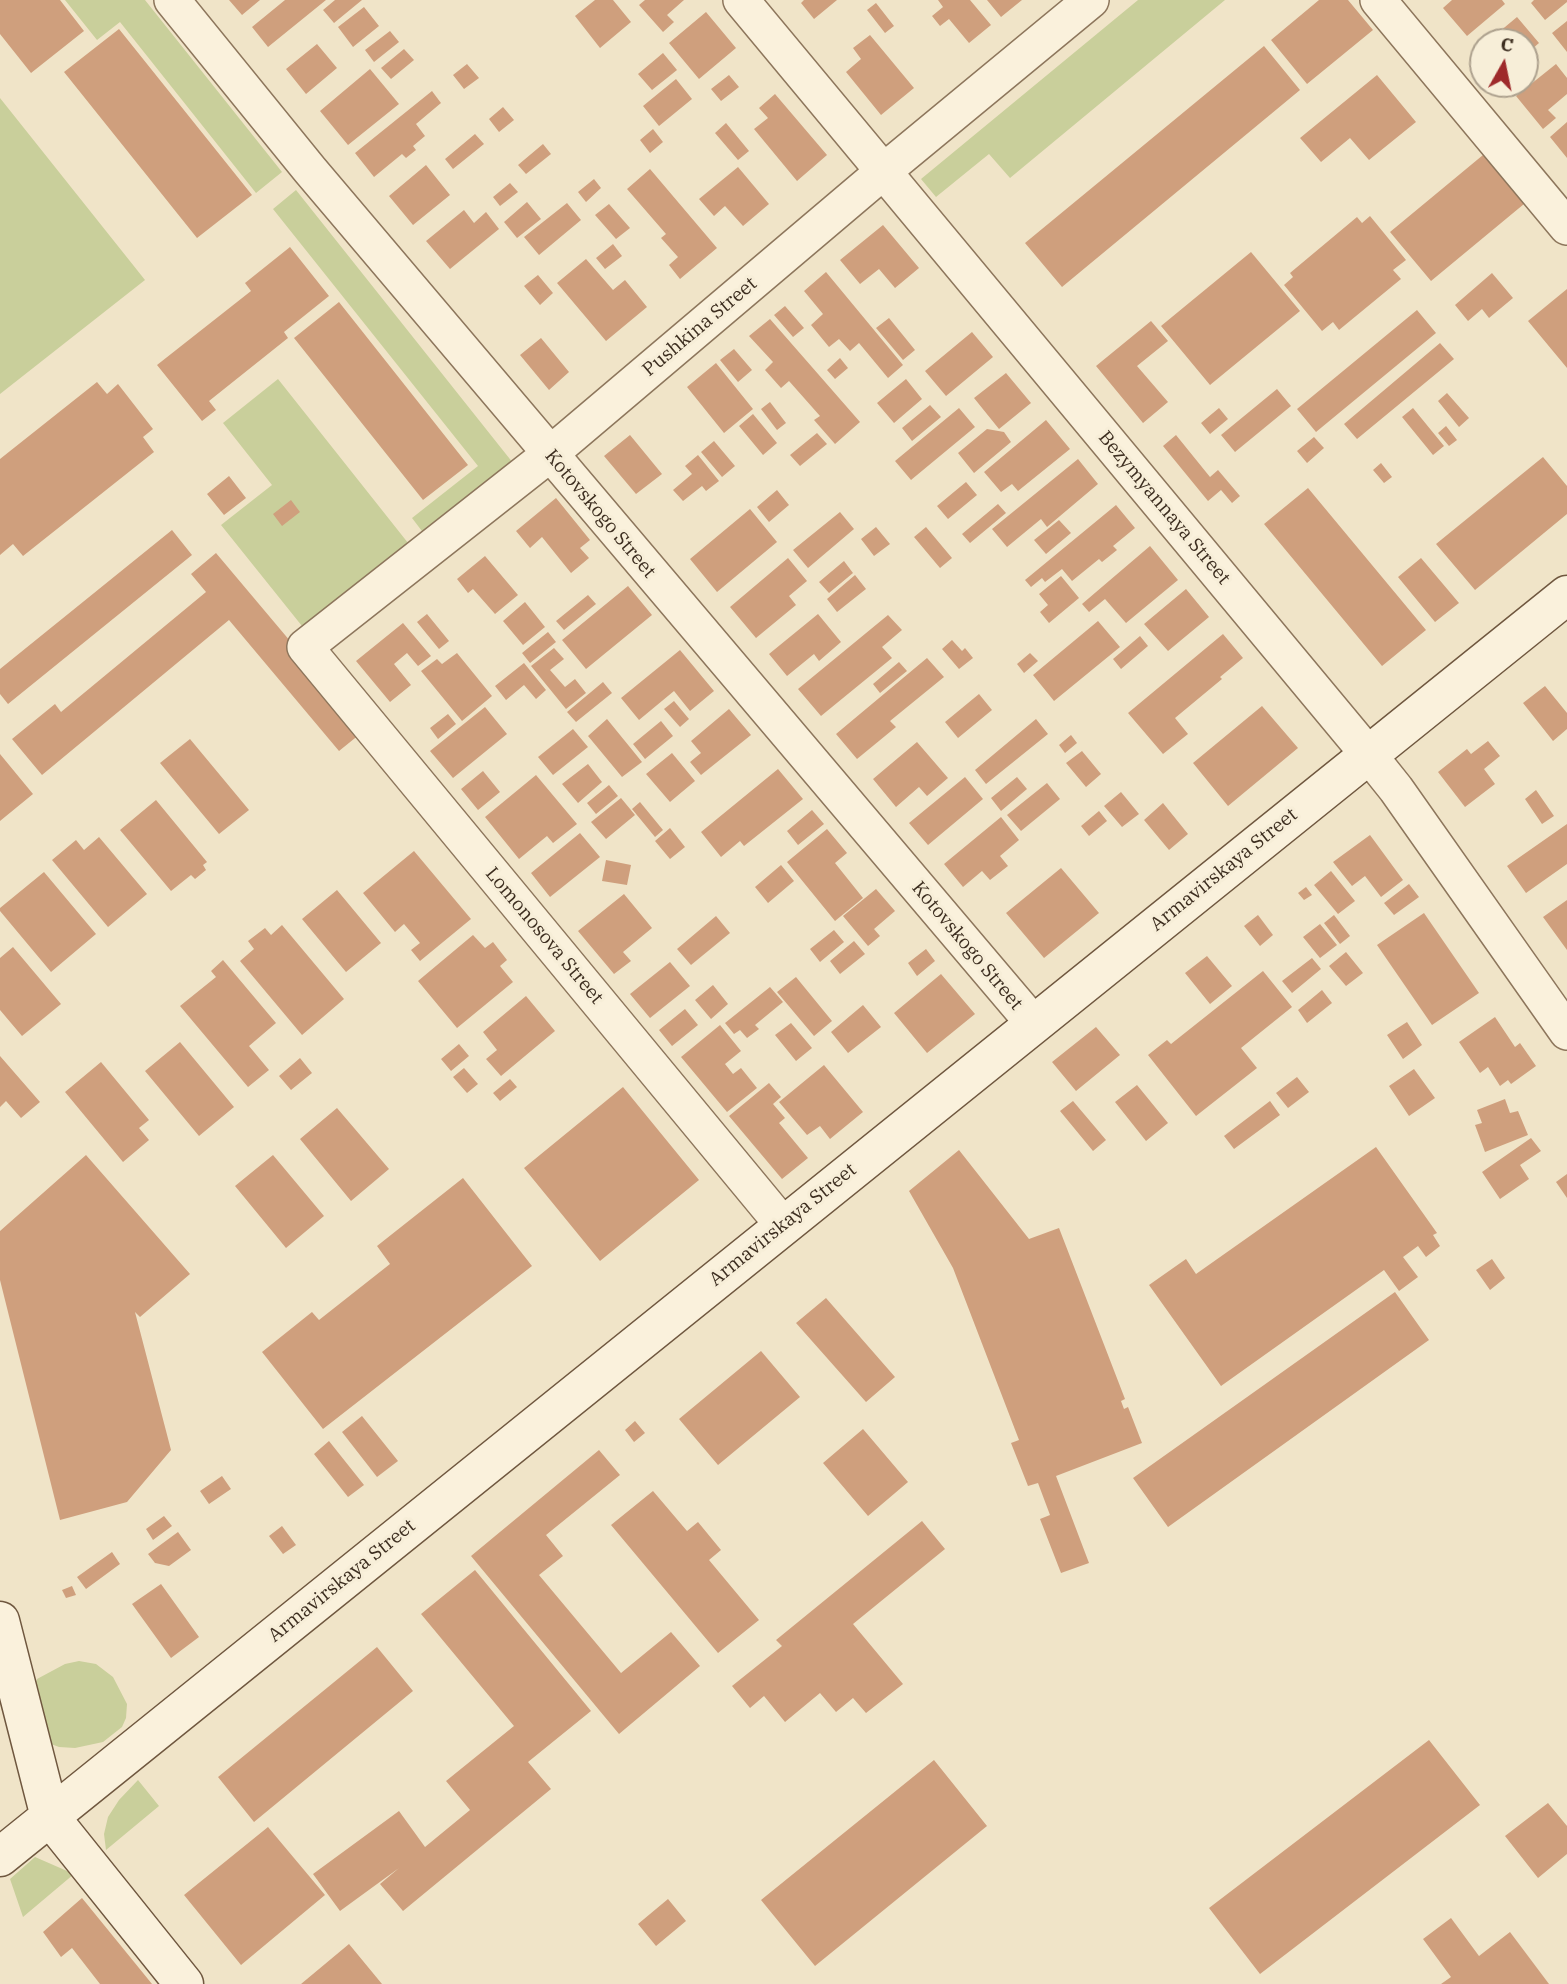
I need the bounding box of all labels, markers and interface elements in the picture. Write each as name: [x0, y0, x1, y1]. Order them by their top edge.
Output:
north arrow: [1469, 28, 1539, 98]
text: С: [1499, 31, 1515, 57]
street label: Pushkina Street: [638, 273, 762, 381]
street label: Bezymyannaya Street: [1093, 427, 1235, 589]
street label: Kotovskogo Street: [540, 445, 660, 583]
street label: Armavirskaya Street: [1146, 804, 1302, 936]
street label: Lomonosova Street: [480, 863, 608, 1009]
street label: Kotovskogo Street: [907, 877, 1027, 1015]
street label: Armavirskaya Street: [705, 1159, 861, 1291]
street label: Armavirskaya Street: [264, 1515, 420, 1647]

